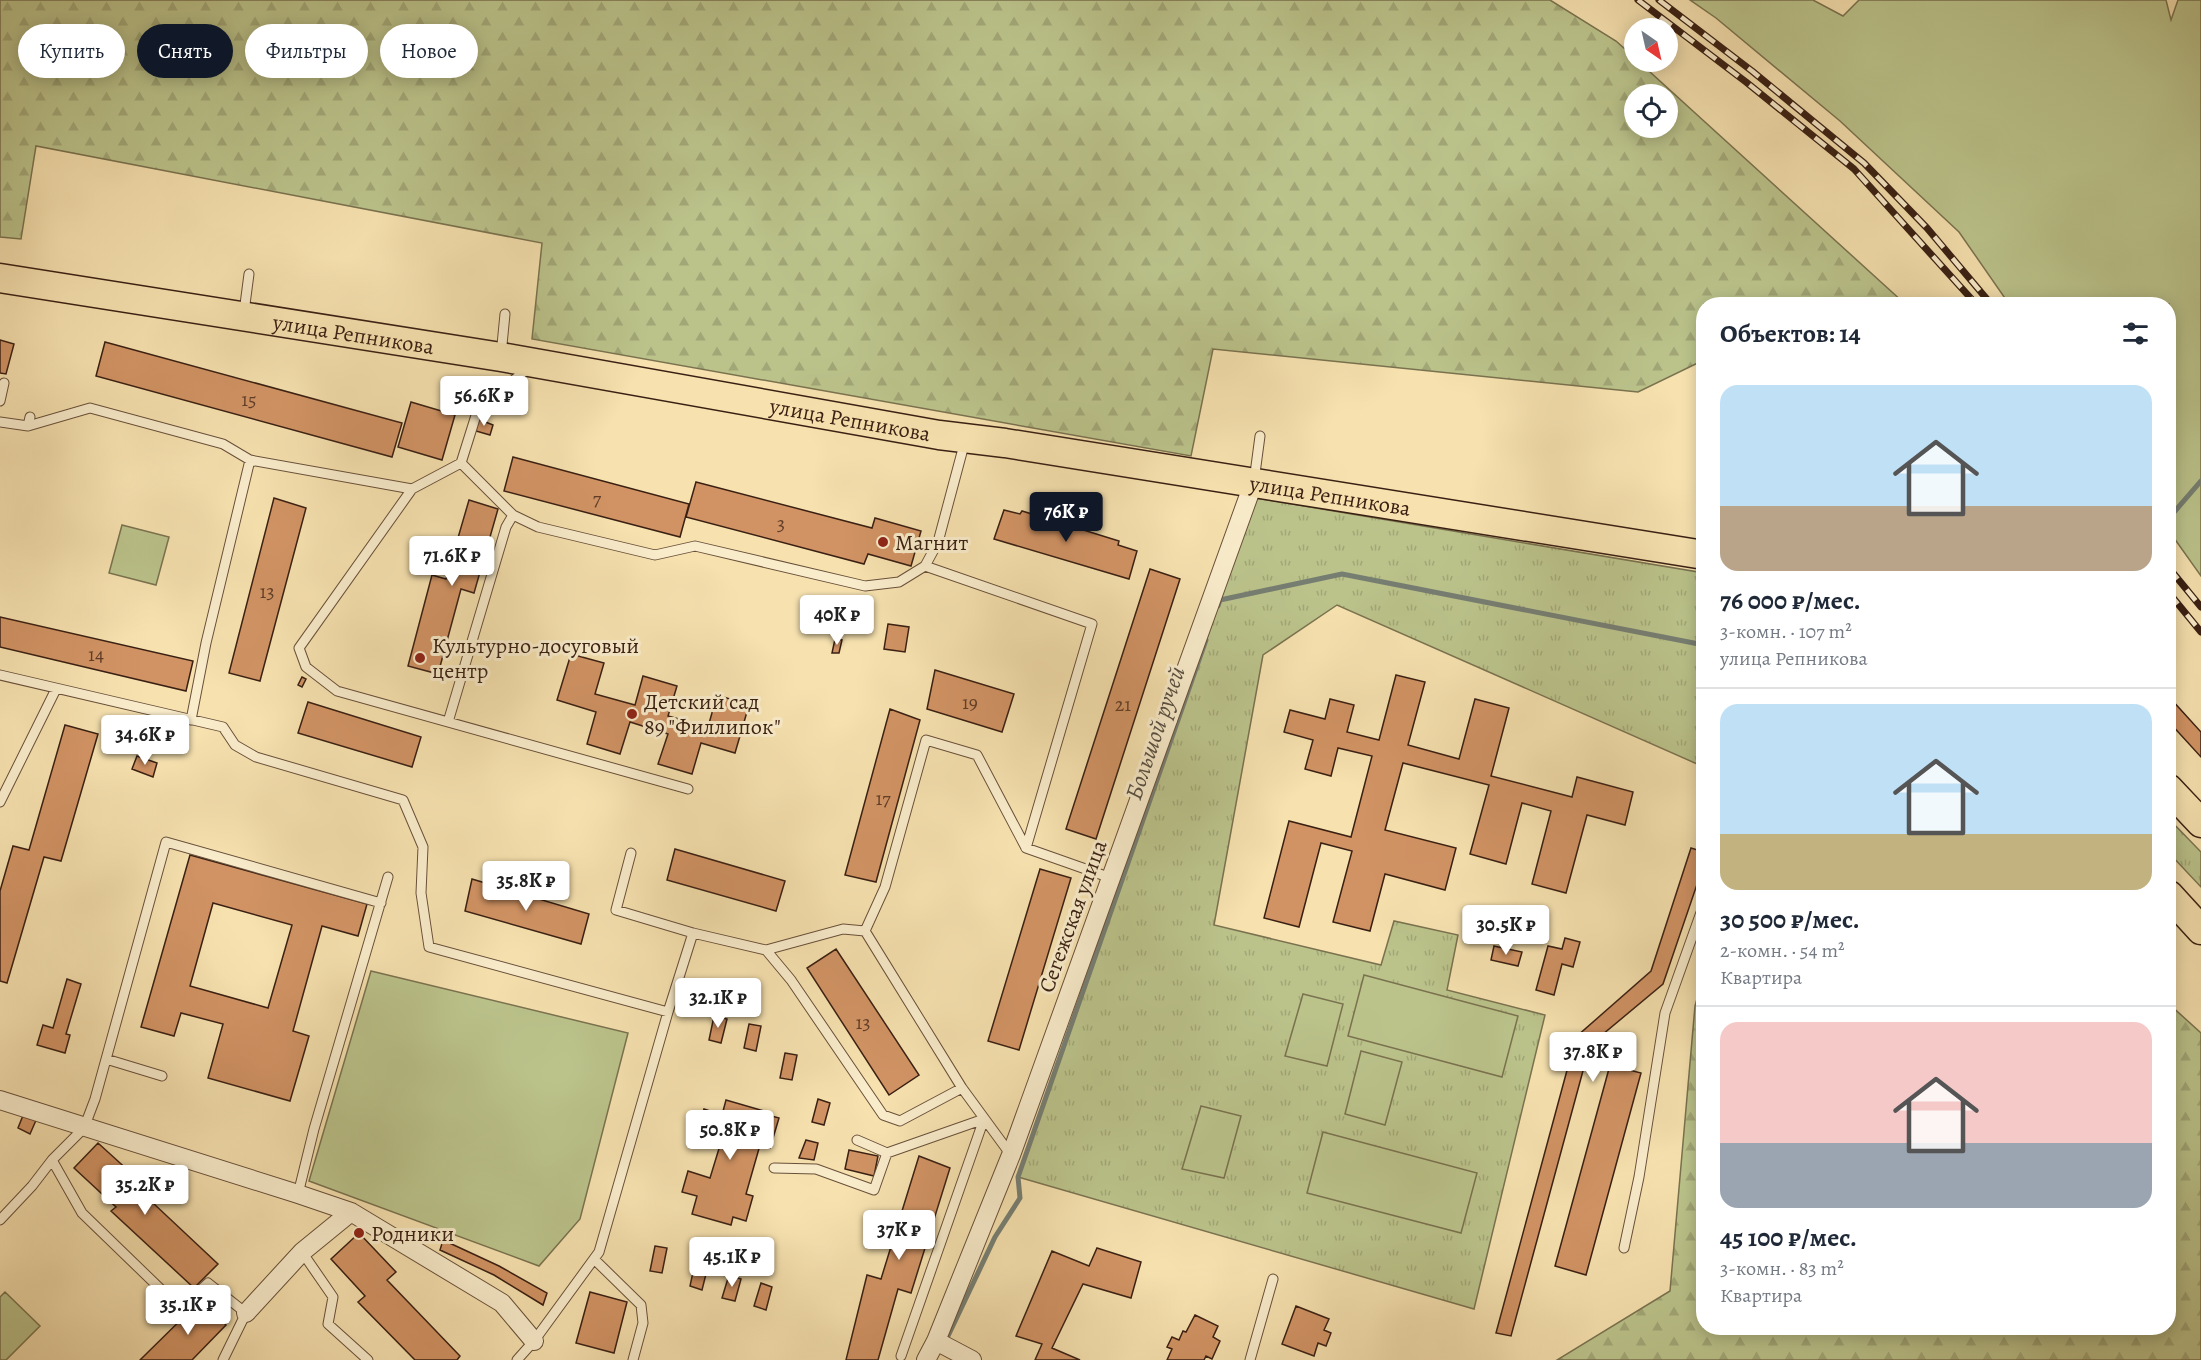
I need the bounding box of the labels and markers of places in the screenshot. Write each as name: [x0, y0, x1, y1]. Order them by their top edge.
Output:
pin: 56.6K ₽: [429, 376, 539, 427]
pin: 76K ₽: [1024, 492, 1108, 543]
place label: Магнит: [895, 528, 968, 558]
marker: Магнит: [876, 535, 890, 549]
pin: 71.6K ₽: [397, 536, 507, 587]
pin: 40K ₽: [795, 595, 879, 646]
place label: Культурно-досуговый центр: [432, 631, 639, 686]
marker: Культурно-досуговый центр: [413, 651, 427, 665]
place label: Детский сад 89 "Филлипок": [644, 687, 781, 742]
marker: Детский сад 89 "Филлипок": [625, 707, 639, 721]
pin: 34.6K ₽: [90, 715, 200, 766]
pin: 35.8K ₽: [471, 861, 581, 912]
pin: 30.5K ₽: [1451, 905, 1561, 956]
pin: 32.1K ₽: [663, 978, 773, 1029]
pin: 37.8K ₽: [1538, 1032, 1648, 1083]
pin: 50.8K ₽: [675, 1110, 785, 1161]
pin: 35.2K ₽: [90, 1165, 200, 1216]
pin: 37K ₽: [857, 1210, 941, 1261]
place label: Родники: [371, 1219, 454, 1249]
marker: Родники: [352, 1226, 366, 1240]
pin: 45.1K ₽: [677, 1237, 787, 1288]
pin: 35.1K ₽: [133, 1285, 243, 1336]

